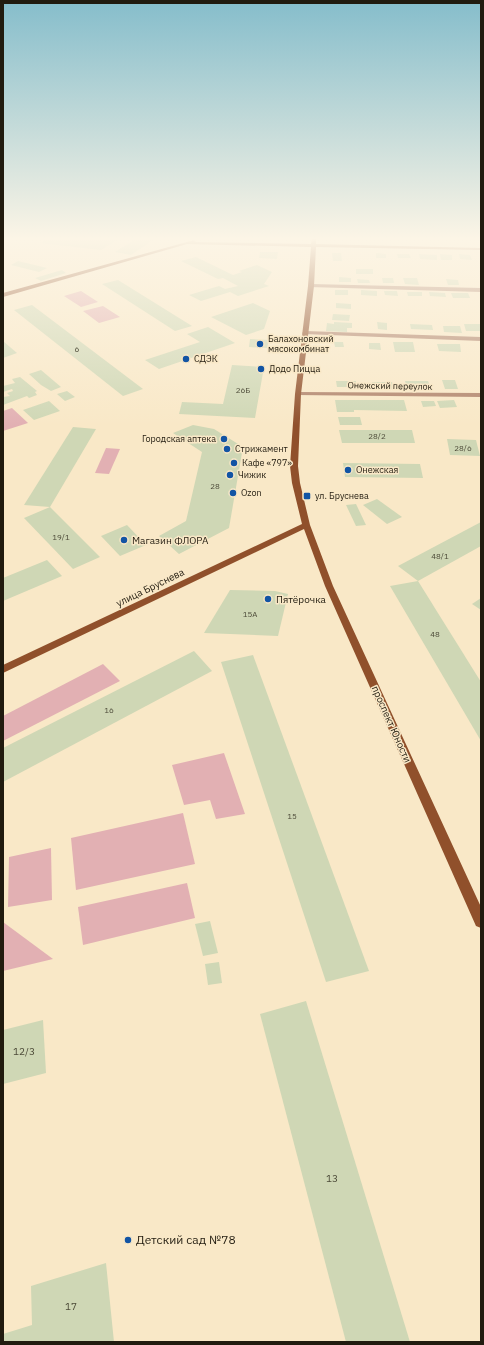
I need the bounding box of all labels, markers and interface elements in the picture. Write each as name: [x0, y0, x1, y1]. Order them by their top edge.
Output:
place label: Балахоновский мясокомбинат: [268, 333, 333, 354]
marker: Балахоновский мясокомбинат: [255, 339, 265, 349]
house number: 6: [75, 344, 80, 354]
place label: СДЭК: [194, 353, 218, 364]
marker: СДЭК: [181, 354, 191, 364]
place label: Додо Пицца: [269, 363, 320, 374]
marker: Додо Пицца: [256, 364, 266, 374]
street label: Онежский переулок: [347, 379, 433, 392]
house number: 26Б: [236, 385, 250, 395]
house number: 28/2: [368, 431, 386, 441]
place label: Городская аптека: [142, 433, 216, 444]
marker: Городская аптека: [219, 434, 229, 444]
place label: Стрижамент: [235, 443, 288, 454]
house number: 28/6: [454, 443, 472, 453]
marker: Стрижамент: [222, 444, 232, 454]
place label: Кафе «797»: [242, 457, 292, 468]
marker: Кафе «797»: [229, 458, 239, 468]
place label: Онежская: [356, 464, 398, 475]
marker: Онежская: [343, 465, 353, 475]
place label: Чижик: [238, 469, 266, 480]
marker: Чижик: [225, 470, 235, 480]
house number: 28: [210, 481, 220, 491]
place label: Ozon: [241, 487, 262, 498]
marker: Ozon: [228, 488, 238, 498]
place label: ул. Бруснева: [315, 490, 369, 501]
marker: ул. Бруснева: [302, 491, 312, 501]
house number: 19/1: [52, 532, 70, 542]
place label: Магазин ФЛОРА: [132, 534, 209, 547]
marker: Магазин ФЛОРА: [119, 535, 129, 545]
house number: 48/1: [431, 551, 449, 561]
street label: улица Бруснева: [114, 565, 187, 610]
place label: Пятёрочка: [276, 593, 327, 606]
marker: Пятёрочка: [263, 594, 273, 604]
house number: 15А: [243, 609, 257, 619]
house number: 48: [430, 629, 440, 639]
street label: проспект Юности: [369, 684, 414, 765]
house number: 16: [104, 705, 114, 715]
house number: 15: [287, 811, 297, 821]
house number: 12/3: [13, 1045, 35, 1058]
house number: 13: [326, 1172, 338, 1185]
place label: Детский сад №78: [136, 1232, 236, 1247]
marker: Детский сад №78: [123, 1235, 133, 1245]
house number: 17: [65, 1300, 77, 1313]

